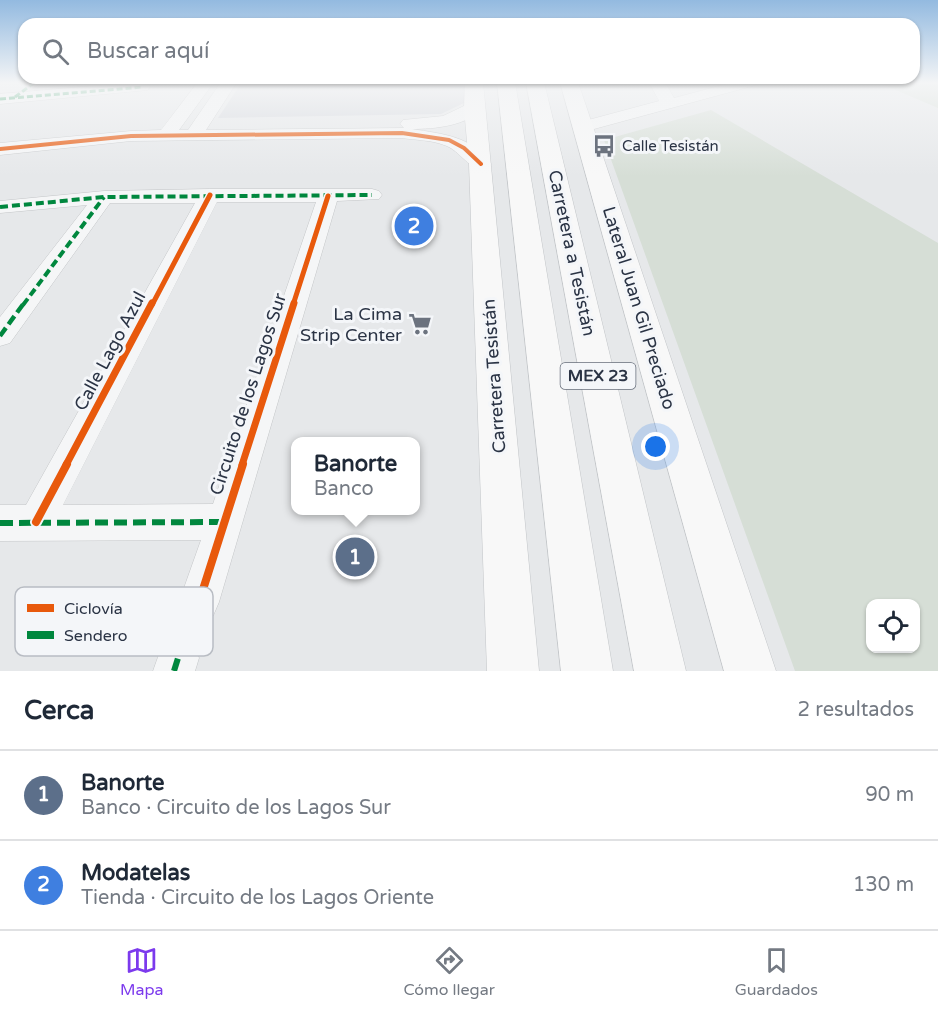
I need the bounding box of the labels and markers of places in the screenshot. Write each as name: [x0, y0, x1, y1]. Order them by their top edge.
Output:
bus stop icon: Calle Tesistán: [591, 133, 617, 159]
place label: Calle Tesistán: [622, 137, 719, 155]
pin: 2: [394, 204, 434, 248]
place label: La Cima Strip Center: [300, 303, 402, 346]
supermarket icon: La Cima Strip Center: [407, 311, 433, 337]
pin: 1: [336, 534, 374, 580]

